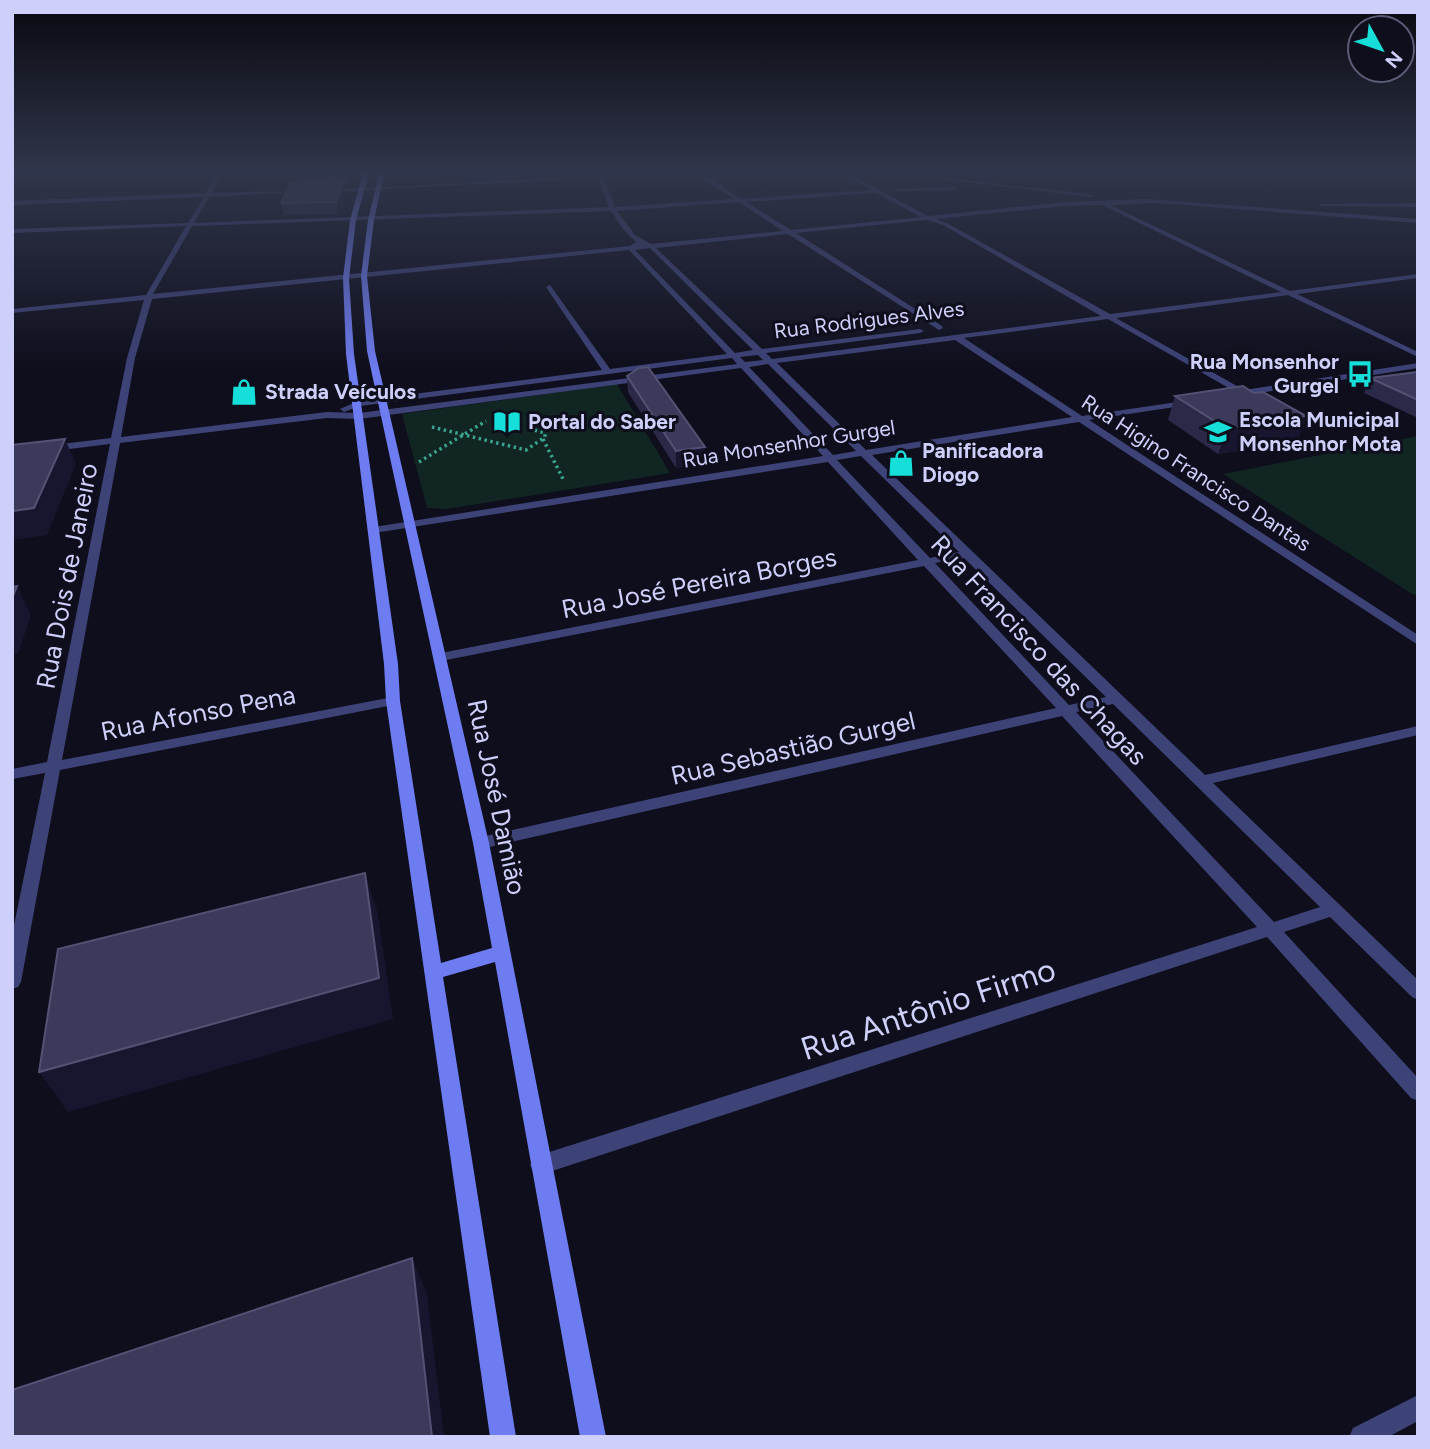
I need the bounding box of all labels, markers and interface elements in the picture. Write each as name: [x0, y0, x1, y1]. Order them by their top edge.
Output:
north arrow: [1346, 14, 1416, 84]
text: N: [1380, 47, 1407, 73]
street label: Rua Rodrigues Alves: [772, 295, 966, 344]
place label: Rua Monsenhor Gurgel: [1190, 349, 1339, 398]
bus stop icon: Rua Monsenhor Gurgel: [1345, 359, 1375, 389]
shop icon: Strada Veículos: [229, 377, 259, 407]
place label: Strada Veículos: [265, 379, 416, 404]
street label: Rua Higino Francisco Dantas: [1077, 389, 1316, 556]
library icon: Portal do Saber: [492, 407, 522, 437]
place label: Escola Municipal Monsenhor Mota: [1239, 407, 1401, 456]
place label: Portal do Saber: [528, 409, 676, 434]
street label: Rua Monsenhor Gurgel: [681, 414, 897, 473]
school or university icon: Escola Municipal Monsenhor Mota: [1203, 417, 1233, 447]
place label: Panificadora Diogo: [922, 438, 1043, 487]
shop icon: Panificadora Diogo: [886, 448, 916, 478]
street label: Rua Dois de Janeiro: [29, 460, 105, 692]
street label: Rua Francisco das Chagas: [924, 528, 1154, 772]
street label: Rua José Pereira Borges: [559, 541, 839, 625]
street label: Rua Afonso Pena: [98, 678, 298, 748]
street label: Rua José Damião: [461, 696, 533, 898]
street label: Rua Sebastião Gurgel: [668, 704, 918, 792]
street label: Rua Antônio Firmo: [796, 950, 1060, 1068]

